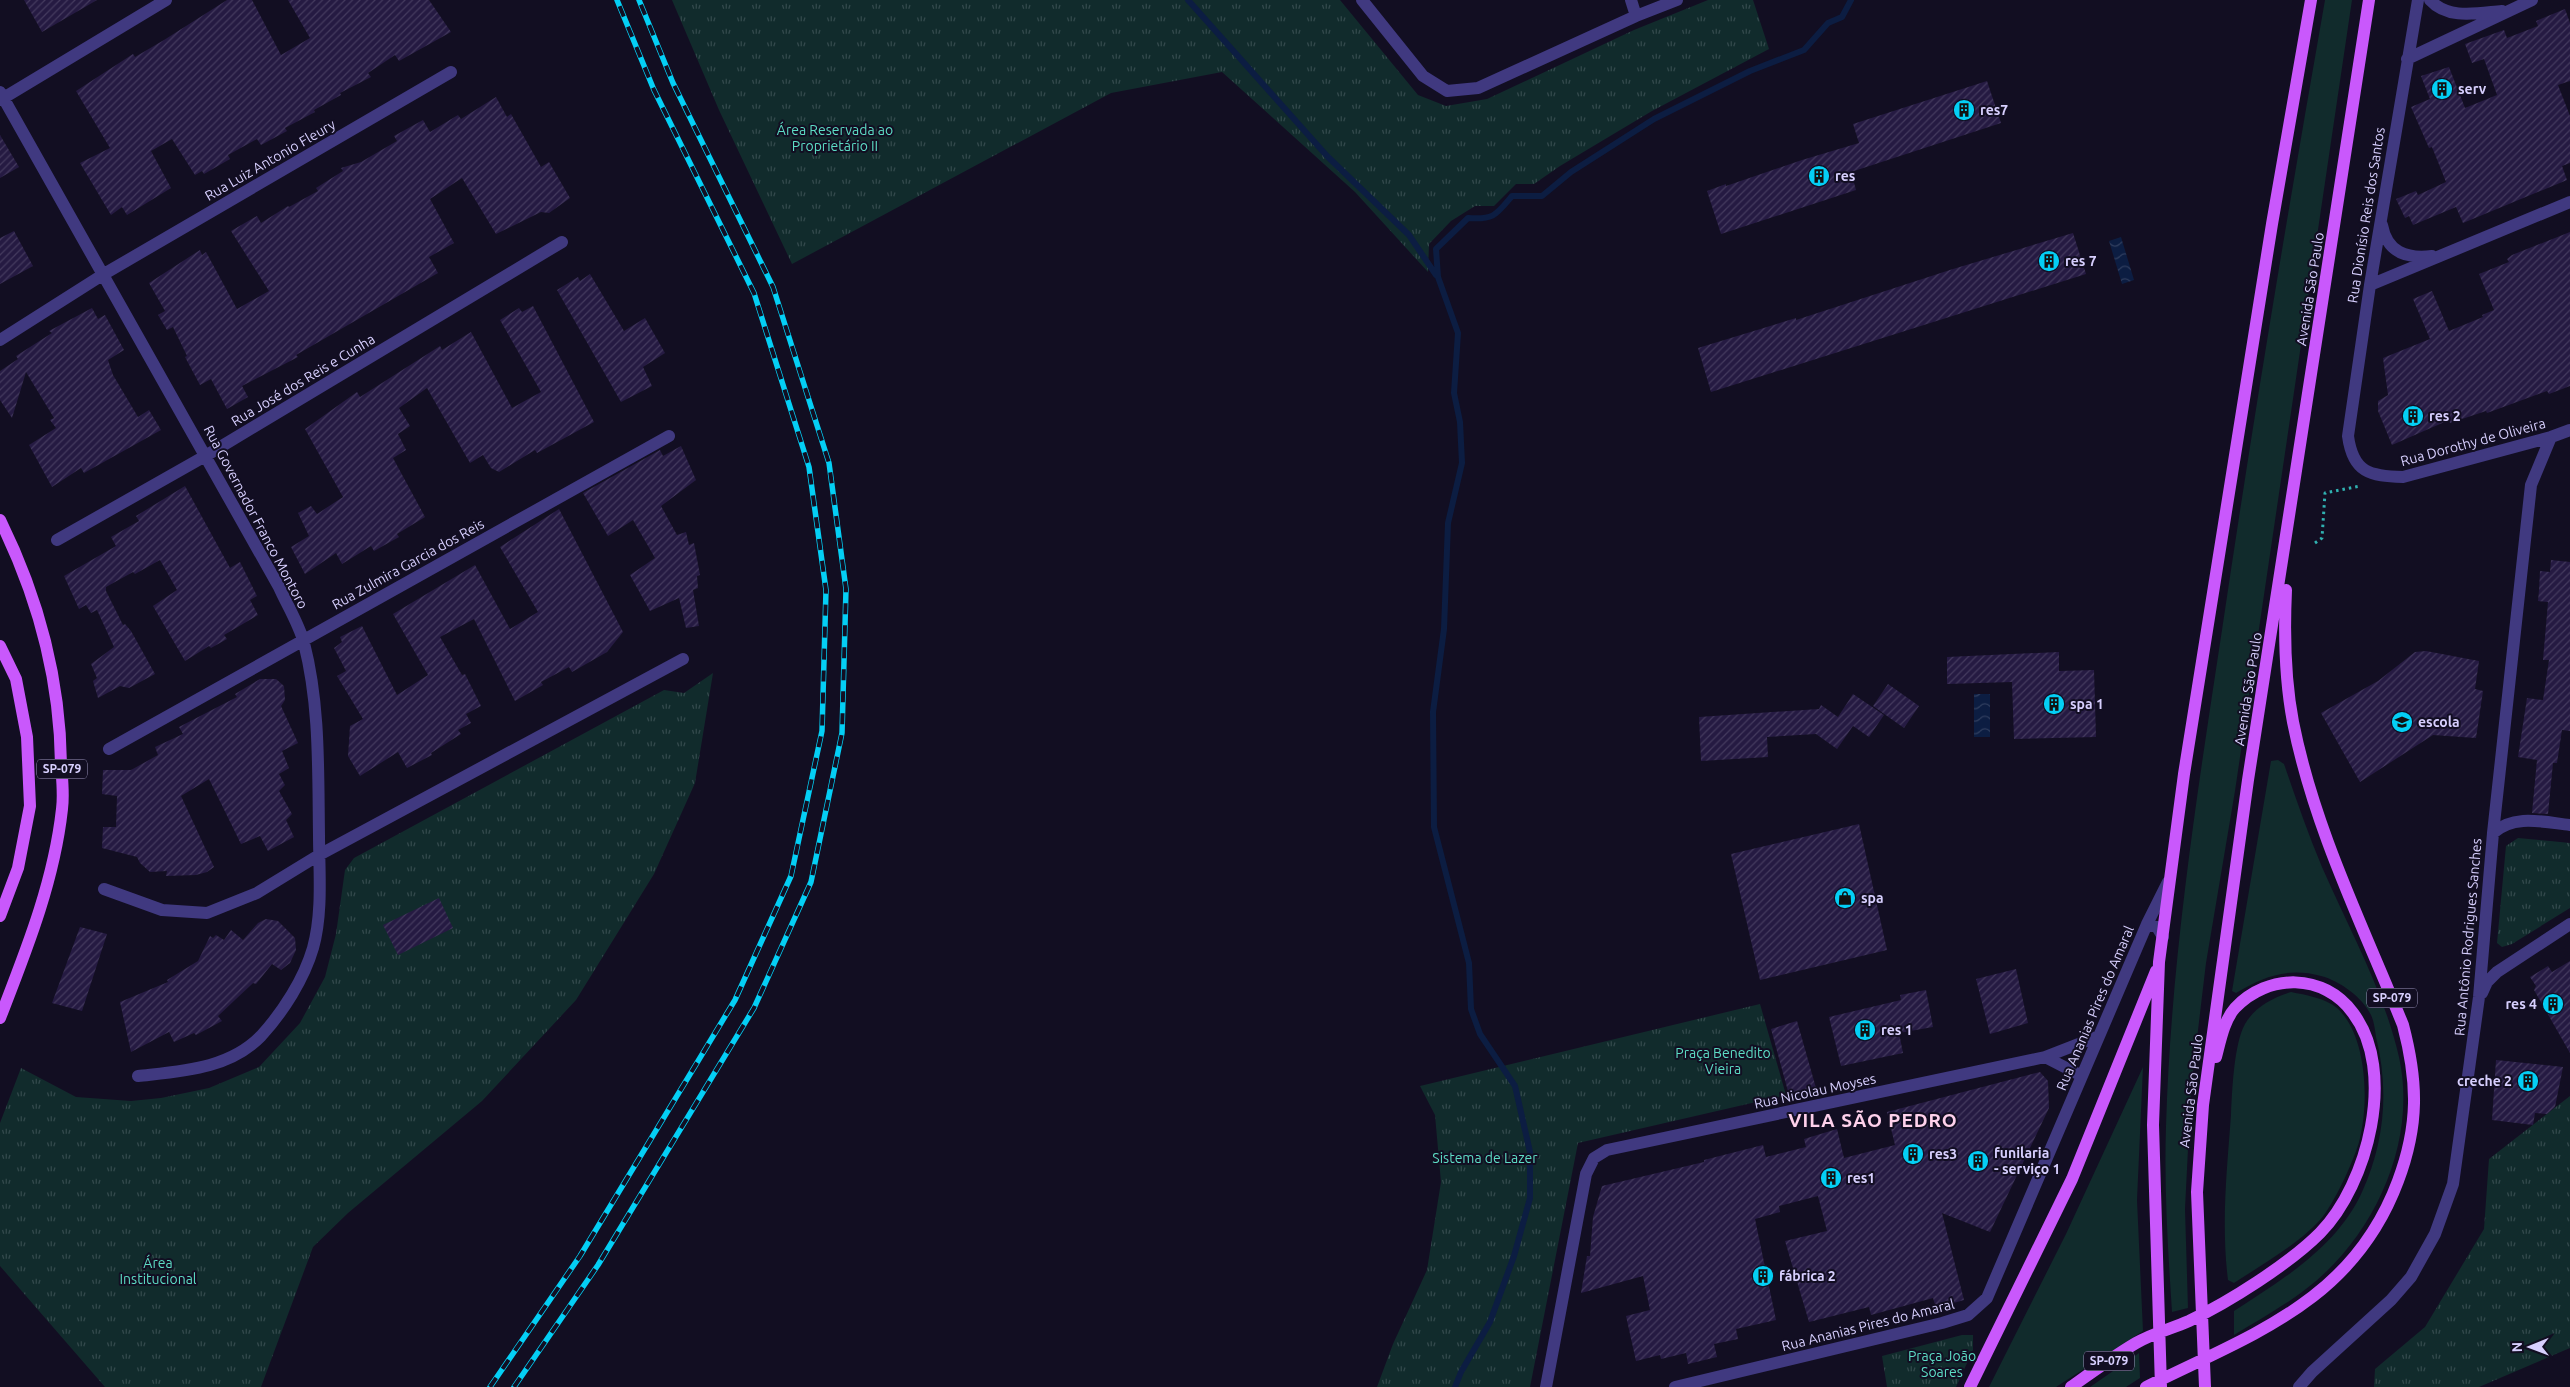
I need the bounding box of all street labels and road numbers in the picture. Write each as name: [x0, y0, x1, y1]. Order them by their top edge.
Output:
street label: Rua Luiz Antonio Fleury: [202, 116, 338, 204]
street label: Rua Dionísio Reis dos Santos: [2344, 126, 2388, 304]
street label: Avenida São Paulo: [2293, 231, 2327, 347]
street label: Rua José dos Reis e Cunha: [228, 331, 378, 429]
street label: Rua Dorothy de Oliveira: [2399, 415, 2547, 469]
street label: Rua Governador Franco Montoro: [201, 423, 311, 611]
street label: Rua Zulmira Garcia dos Reis: [329, 515, 487, 613]
street label: Avenida São Paulo: [2231, 631, 2265, 747]
road number: SP-079: [37, 760, 87, 779]
street label: Rua Antônio Rodrigues Sanches: [2451, 838, 2485, 1036]
street label: Rua Ananias Pires do Amaral: [2053, 923, 2137, 1093]
road number: SP-079: [2367, 988, 2417, 1008]
street label: Avenida São Paulo: [2176, 1033, 2206, 1149]
street label: Rua Nicolau Moyses: [1753, 1070, 1877, 1112]
street label: Rua Ananias Pires do Amaral: [1780, 1296, 1956, 1354]
road number: SP-079: [2084, 1352, 2134, 1370]

